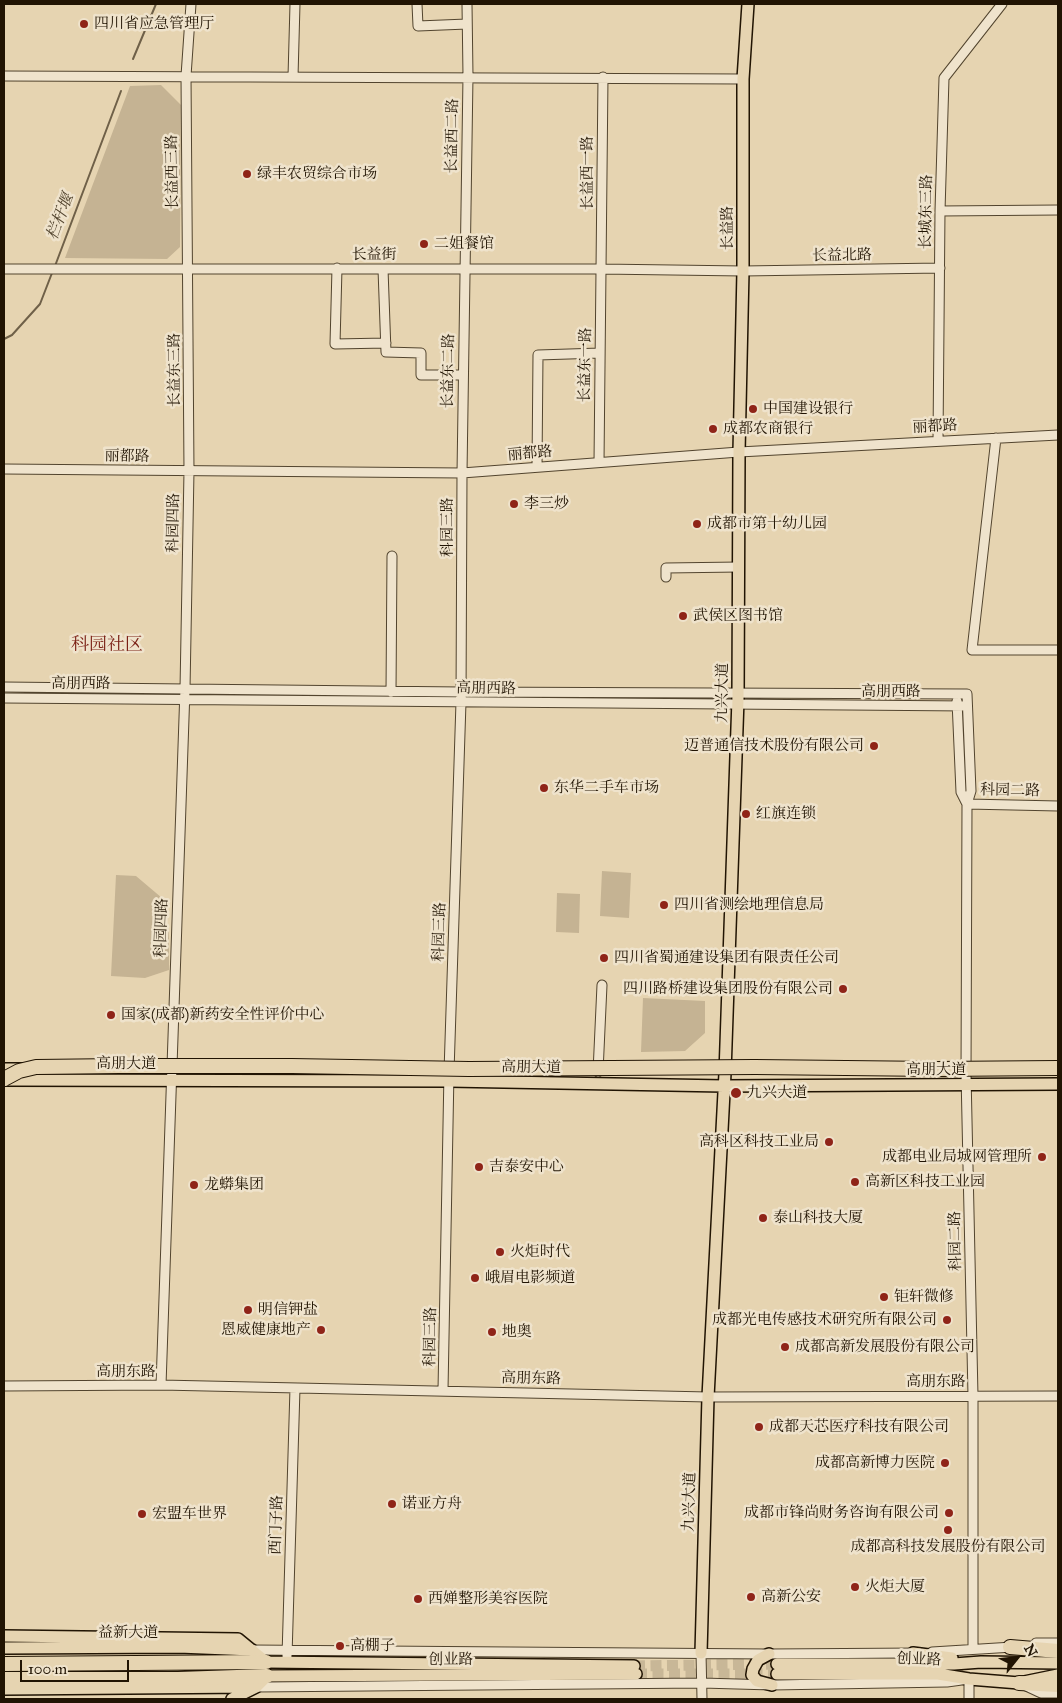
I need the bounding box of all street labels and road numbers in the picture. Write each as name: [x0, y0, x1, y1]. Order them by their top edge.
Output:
street label: 长益西二路: [443, 98, 463, 174]
street label: 长益西三路: [163, 134, 183, 210]
street label: 长益西一路: [579, 136, 597, 210]
street label: 长城东三路: [917, 174, 937, 250]
street label: 长益路: [719, 206, 737, 250]
street label: 长益街: [352, 246, 396, 264]
street label: 长益北路: [812, 246, 872, 266]
street label: 长益东一路: [576, 327, 596, 403]
street label: 长益东三路: [166, 333, 184, 407]
street label: 长益东二路: [439, 333, 459, 409]
street label: 丽都路: [912, 417, 958, 437]
street label: 丽都路: [507, 443, 553, 465]
street label: 丽都路: [104, 448, 150, 466]
street label: 科园四路: [164, 493, 184, 553]
street label: 科园三路: [439, 497, 457, 557]
street label: 九兴大道: [713, 663, 733, 723]
street label: 高朋西路: [51, 675, 111, 693]
street label: 高朋西路: [456, 679, 516, 699]
street label: 高朋西路: [861, 683, 921, 701]
street label: 科园二路: [980, 781, 1040, 801]
street label: 科园四路: [152, 898, 172, 958]
street label: 科园三路: [430, 902, 450, 962]
street label: 高朋大道: [96, 1055, 156, 1073]
street label: 高朋大道: [501, 1058, 561, 1078]
street label: 高朋大道: [906, 1061, 966, 1079]
street label: 科园二路: [946, 1211, 966, 1271]
street label: 科园三路: [421, 1307, 441, 1367]
street label: 高朋东路: [96, 1363, 156, 1381]
street label: 高朋东路: [501, 1369, 561, 1389]
street label: 高朋东路: [906, 1373, 966, 1391]
street label: 九兴大道: [680, 1472, 700, 1532]
street label: 西门子路: [267, 1495, 287, 1555]
street label: 益新大道: [98, 1624, 158, 1642]
street label: 创业路: [896, 1650, 942, 1670]
street label: 创业路: [429, 1651, 473, 1669]

